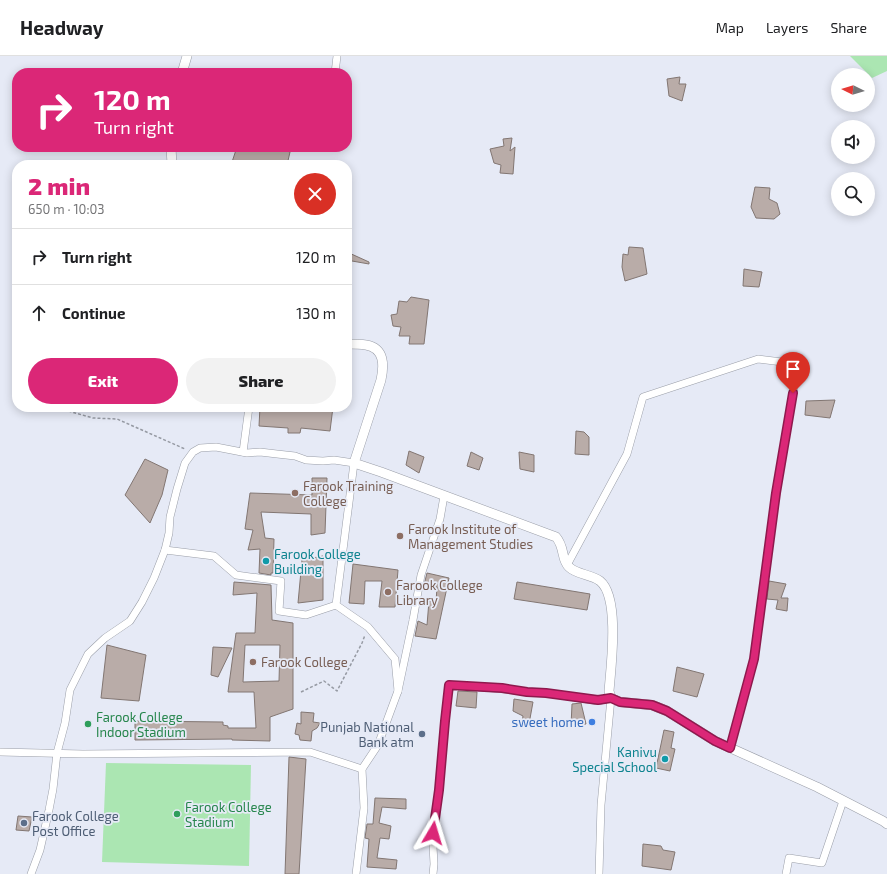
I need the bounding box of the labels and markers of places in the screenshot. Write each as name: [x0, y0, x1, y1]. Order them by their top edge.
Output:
pin: [776, 352, 810, 393]
place label: Farook Training College: [303, 478, 393, 509]
marker: Farook Training College: [290, 488, 300, 498]
place label: Farook Institute of Management Studies: [408, 521, 533, 552]
marker: Farook Institute of Management Studies: [395, 531, 405, 541]
place label: Farook College Building: [274, 546, 361, 577]
marker: Farook College Building: [261, 556, 271, 566]
place label: Farook College Library: [396, 577, 483, 608]
marker: Farook College Library: [383, 587, 393, 597]
place label: Farook College: [261, 654, 348, 670]
marker: Farook College: [248, 657, 258, 667]
place label: Farook College Indoor Stadium: [96, 709, 186, 740]
place label: sweet home: [512, 714, 584, 730]
marker: sweet home: [587, 717, 597, 727]
marker: Farook College Indoor Stadium: [83, 719, 93, 729]
place label: Punjab National Bank atm: [320, 719, 414, 750]
marker: Punjab National Bank atm: [417, 729, 427, 739]
place label: Kanivu Special School: [572, 744, 657, 775]
marker: Kanivu Special School: [660, 754, 670, 764]
place label: Farook College Stadium: [185, 799, 272, 830]
place label: Farook College Post Office: [32, 808, 119, 839]
marker: Farook College Stadium: [172, 809, 182, 819]
marker: Farook College Post Office: [19, 818, 29, 828]

